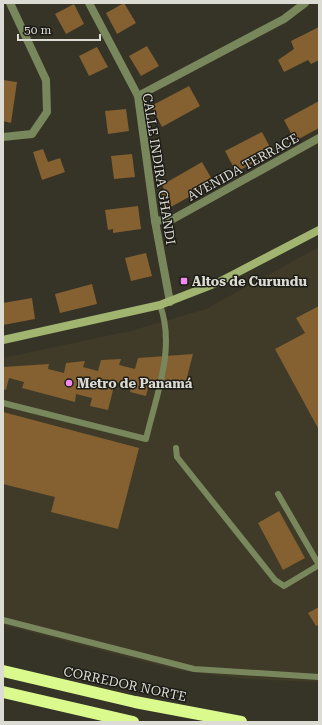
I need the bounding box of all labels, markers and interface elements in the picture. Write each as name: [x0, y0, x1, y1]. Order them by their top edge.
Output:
scale bar: [18, 16, 100, 42]
text: 50 m: [24, 23, 51, 37]
street label: CALLE INDIRA GHANDI: [140, 92, 178, 246]
street label: AVENIDA TERRACE: [185, 130, 301, 204]
place label: Altos de Curundu: [192, 274, 308, 289]
marker: Altos de Curundu: [179, 276, 189, 286]
place label: Metro de Panamá: [77, 376, 193, 391]
marker: Metro de Panamá: [64, 378, 74, 388]
street label: CORREDOR NORTE: [62, 664, 188, 704]

